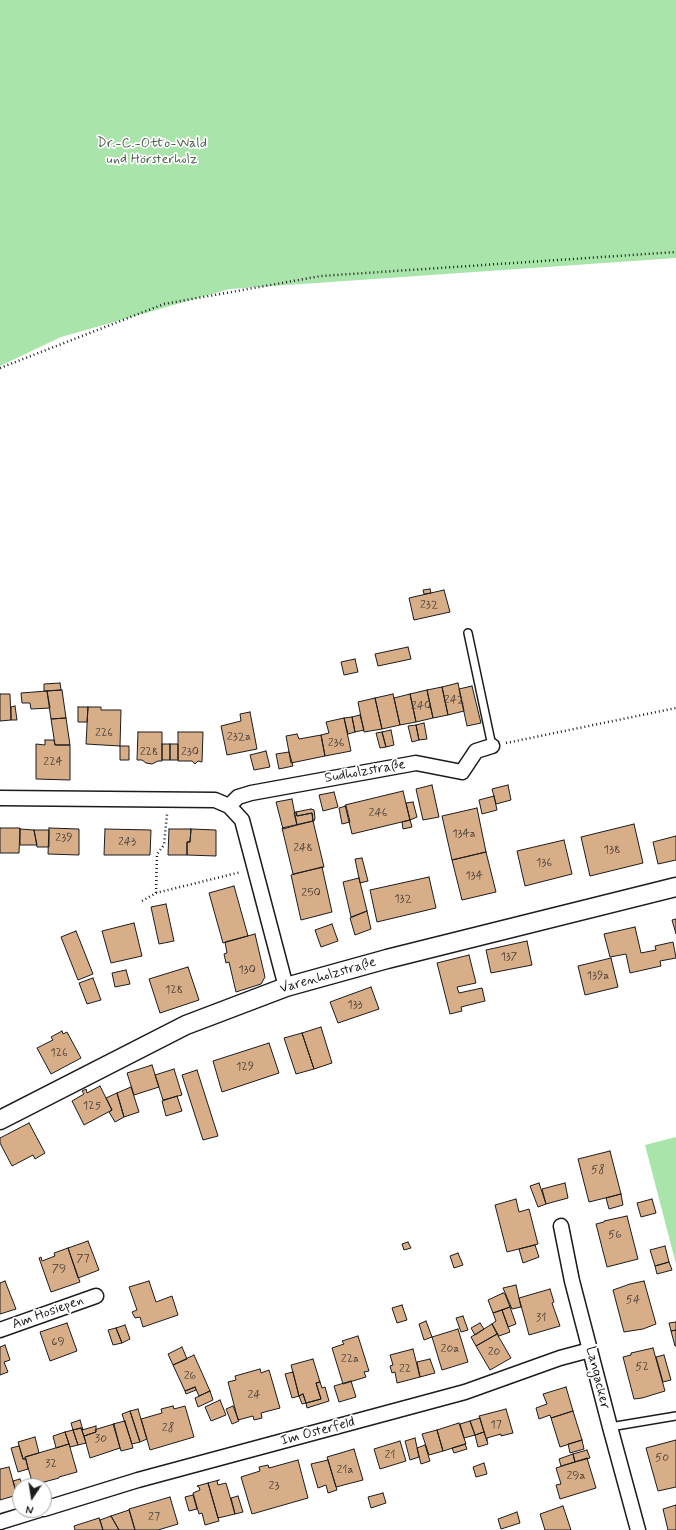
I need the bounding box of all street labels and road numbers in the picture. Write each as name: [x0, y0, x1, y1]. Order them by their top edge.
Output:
street label: Sudholzstraße: [323, 757, 407, 787]
street label: Varenholzstraße: [278, 954, 378, 998]
street label: Am Hosiepen: [10, 1292, 86, 1334]
street label: Langacker: [581, 1345, 613, 1411]
street label: Im Osterfeld: [279, 1414, 357, 1450]

